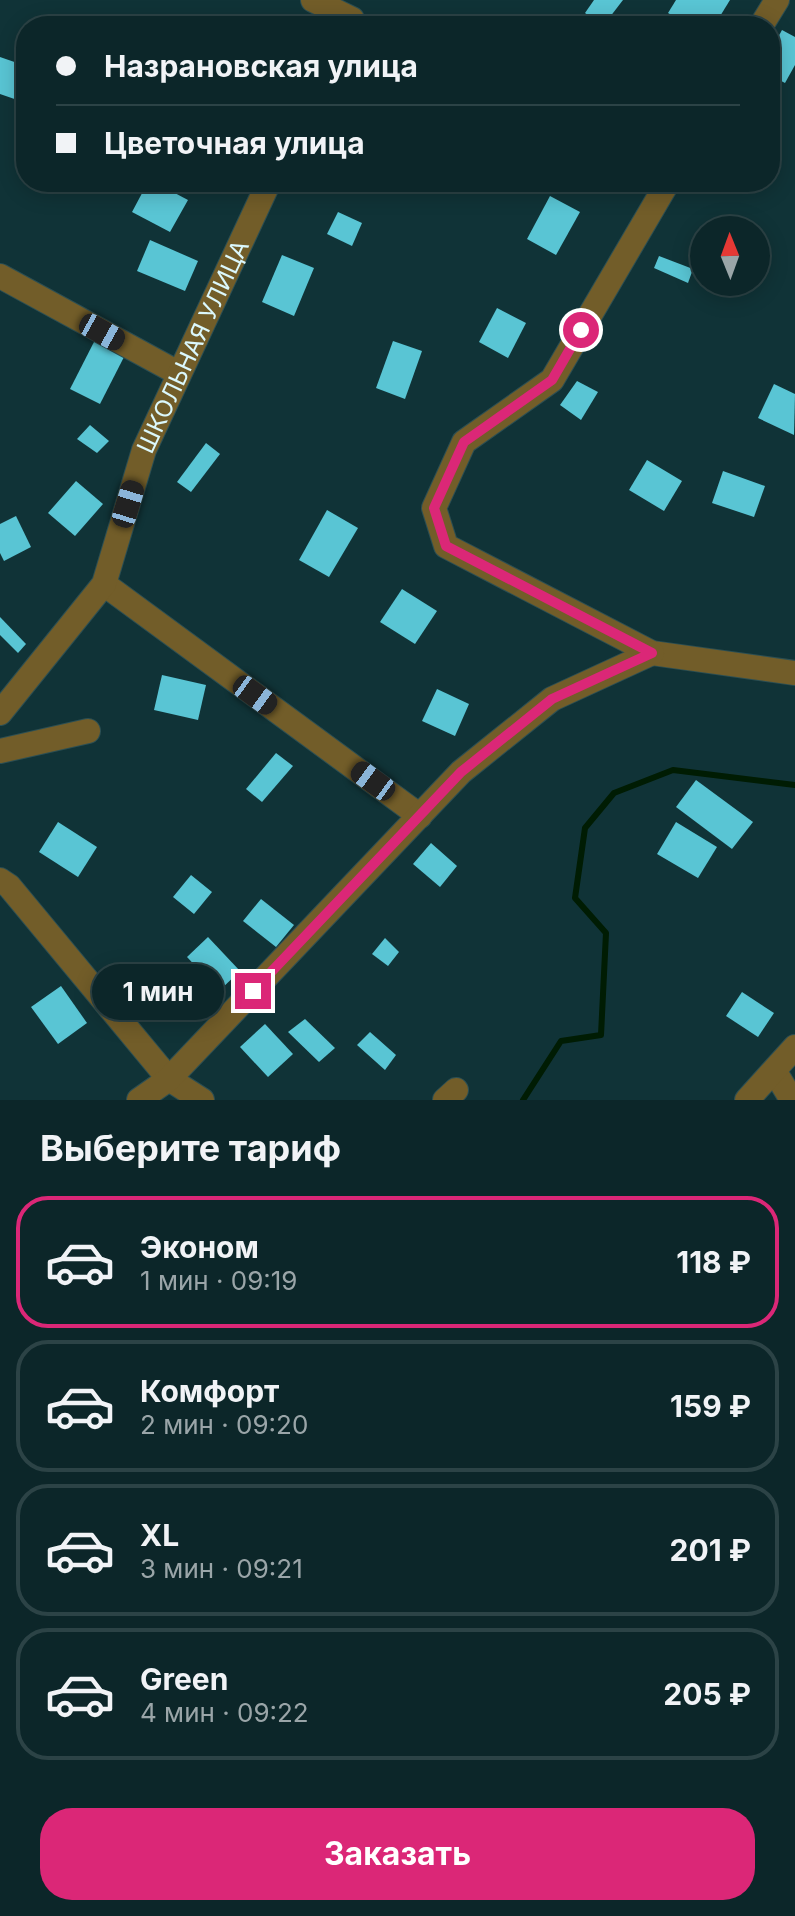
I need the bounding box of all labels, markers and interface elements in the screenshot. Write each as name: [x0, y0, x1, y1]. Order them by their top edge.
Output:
text: Назрановская улица: [104, 48, 418, 84]
text: Цветочная улица: [104, 125, 365, 161]
north arrow: [690, 216, 770, 296]
map controls: [690, 216, 770, 296]
street label: ШКОЛЬНАЯ УЛИЦА: [130, 235, 255, 457]
car: [75, 310, 129, 354]
route start: [563, 312, 599, 348]
car: [110, 478, 146, 530]
car: [229, 671, 281, 719]
car: [347, 757, 399, 805]
callout: 1 мин: [93, 963, 225, 1019]
route end: [235, 973, 271, 1009]
text: 1 мин: [123, 976, 193, 1007]
text: Выберите тариф: [40, 1126, 341, 1170]
icon: car: [44, 1226, 116, 1298]
text: Эконом: [140, 1229, 259, 1265]
text: 118 ₽: [676, 1244, 751, 1280]
text: 1 мин · 09:19: [140, 1265, 298, 1296]
icon: car: [44, 1370, 116, 1442]
text: Комфорт: [140, 1373, 279, 1409]
text: 159 ₽: [670, 1388, 751, 1424]
text: 2 мин · 09:20: [140, 1409, 308, 1440]
icon: car: [44, 1514, 116, 1586]
text: XL: [140, 1517, 179, 1553]
text: 201 ₽: [670, 1532, 751, 1568]
text: 3 мин · 09:21: [140, 1553, 303, 1584]
icon: car: [44, 1658, 116, 1730]
text: Green: [140, 1661, 228, 1697]
text: 205 ₽: [663, 1676, 751, 1712]
text: 4 мин · 09:22: [140, 1697, 309, 1728]
button: Заказать: [40, 1808, 755, 1900]

